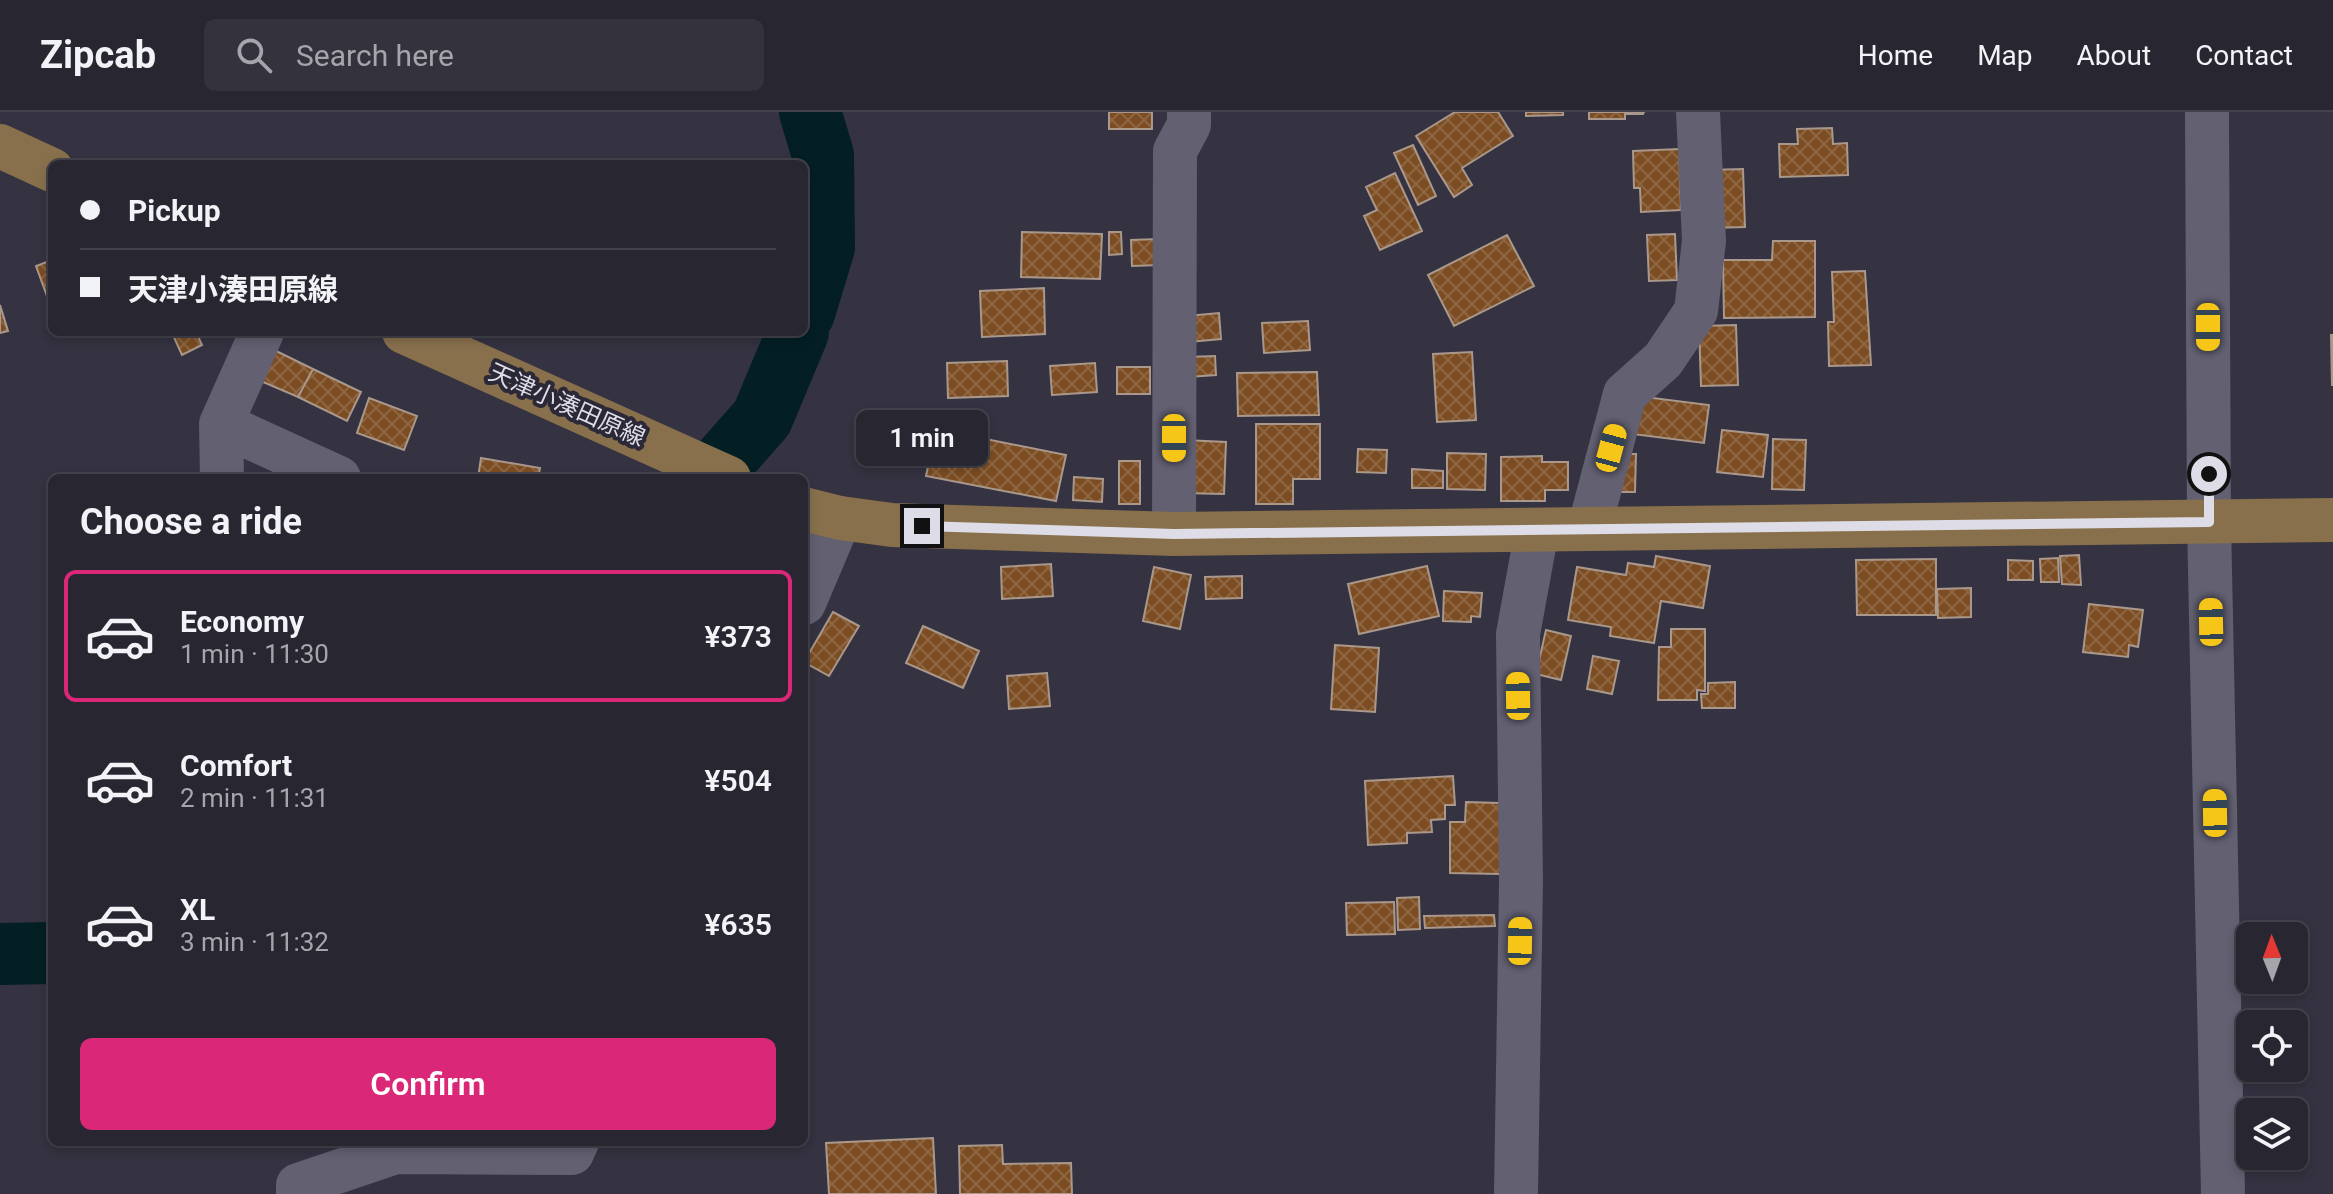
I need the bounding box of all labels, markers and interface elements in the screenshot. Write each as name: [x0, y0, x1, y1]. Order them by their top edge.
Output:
search box: [204, 19, 764, 91]
text: Zipcab: [40, 33, 156, 77]
icon: search: [232, 33, 276, 77]
text: Search here: [296, 38, 454, 73]
text: Home: [1858, 39, 1933, 72]
text: Map: [1977, 39, 2033, 72]
text: About: [2077, 39, 2151, 72]
text: Contact: [2195, 39, 2293, 72]
text: Pickup: [128, 193, 221, 228]
text: 天津小湊田原線: [128, 272, 338, 307]
car: [2196, 303, 2220, 351]
street label: 天津小湊田原線: [485, 358, 649, 452]
callout: 1 min: [856, 410, 988, 466]
car: [1162, 414, 1186, 462]
car: [1593, 422, 1629, 474]
text: 1 min: [889, 423, 955, 453]
route start: [2191, 456, 2227, 492]
text: Choose a ride: [80, 501, 302, 543]
route end: [904, 508, 940, 544]
car: [2199, 598, 2223, 646]
icon: car: [84, 600, 156, 672]
text: Economy: [180, 604, 304, 639]
text: ¥373: [705, 619, 772, 654]
text: 1 min · 11:30: [180, 639, 329, 669]
car: [1506, 672, 1530, 720]
icon: car: [84, 744, 156, 816]
text: Comfort: [180, 748, 292, 783]
text: ¥504: [705, 763, 772, 798]
text: 2 min · 11:31: [180, 783, 329, 813]
car: [2203, 789, 2227, 837]
icon: car: [84, 888, 156, 960]
text: XL: [180, 892, 215, 927]
text: ¥635: [705, 907, 772, 942]
car: [1508, 917, 1532, 965]
north arrow: [2236, 922, 2308, 994]
map controls: [2236, 922, 2308, 1170]
text: 3 min · 11:32: [180, 927, 329, 957]
button: locate: [2236, 1010, 2308, 1082]
button: Confirm: [80, 1038, 776, 1130]
button: layers: [2236, 1098, 2308, 1170]

